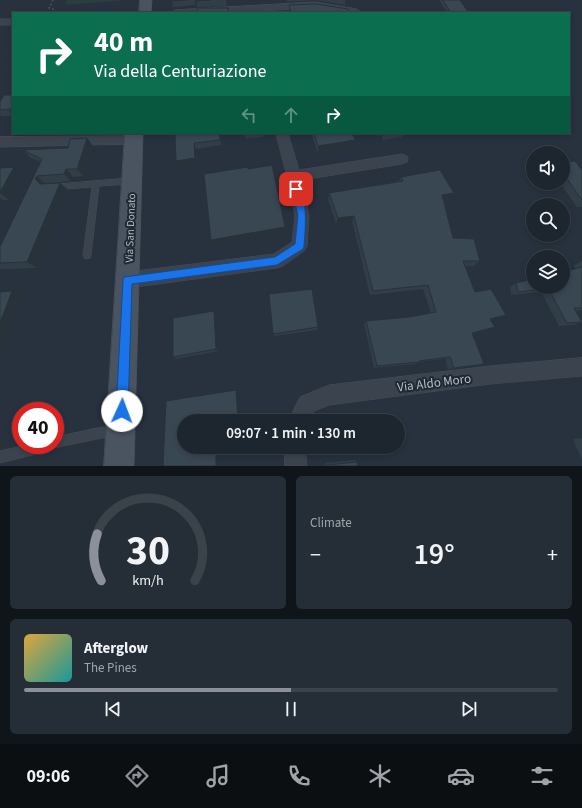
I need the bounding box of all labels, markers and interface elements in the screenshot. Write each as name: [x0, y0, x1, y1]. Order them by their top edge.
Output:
text: 40 m: [94, 22, 153, 62]
icon: right: [28, 28, 80, 80]
text: Via della Centuriazione: [94, 59, 266, 84]
icon: left: [238, 104, 260, 126]
icon: ahead: [280, 104, 302, 126]
icon: right: [322, 104, 344, 126]
map controls: [526, 146, 570, 294]
button: sound: [526, 146, 570, 190]
pin: [279, 172, 313, 206]
icon: arrive: [285, 178, 307, 200]
street label: Via San Donato: [122, 193, 139, 263]
button: search: [526, 198, 570, 242]
button: layers: [526, 250, 570, 294]
street label: Via Aldo Moro: [396, 370, 472, 396]
position arrow: [101, 390, 143, 432]
speed limit sign: 40: [12, 402, 64, 454]
text: 09:07 · 1 min · 130 m: [226, 423, 356, 444]
text: Climate: [310, 514, 352, 532]
text: 30: [126, 520, 170, 580]
text: 19°: [413, 533, 455, 576]
text: −: [310, 539, 321, 571]
text: +: [547, 539, 558, 571]
text: km/h: [132, 569, 164, 590]
text: Afterglow: [84, 638, 148, 659]
text: The Pines: [84, 659, 137, 677]
icon: previous: [102, 698, 124, 720]
icon: pause: [280, 698, 302, 720]
icon: next: [458, 698, 480, 720]
icon: directions: [123, 762, 151, 790]
icon: music: [204, 762, 232, 790]
icon: phone: [285, 762, 313, 790]
icon: climate: [366, 762, 394, 790]
icon: car: [447, 762, 475, 790]
icon: filters: [528, 762, 556, 790]
text: 09:06: [26, 764, 70, 789]

